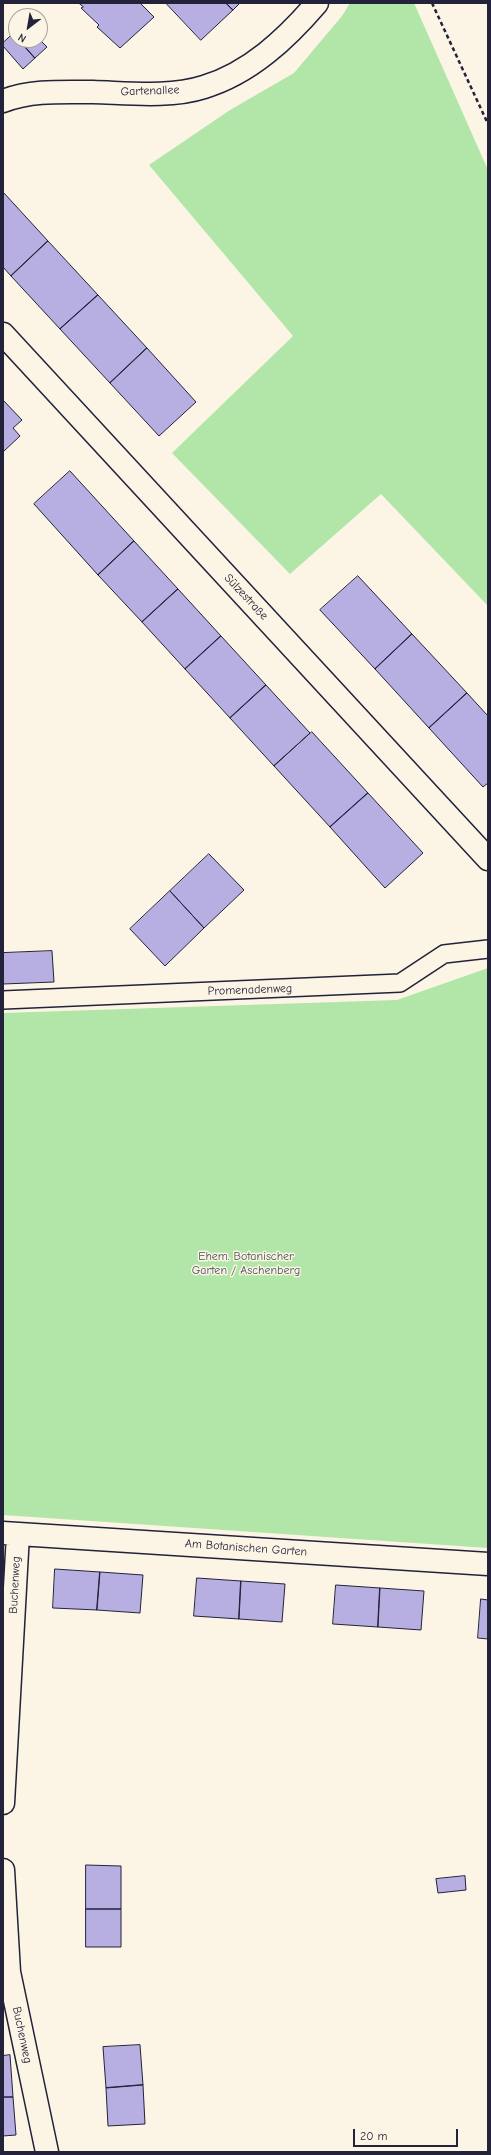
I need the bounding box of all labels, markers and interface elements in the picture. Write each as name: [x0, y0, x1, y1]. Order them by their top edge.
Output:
north arrow: [8, 8, 48, 48]
text: N: [16, 30, 29, 45]
street label: Gartenallee: [120, 83, 180, 99]
street label: Sülzestraße: [221, 571, 271, 623]
street label: Promenadenweg: [207, 981, 293, 999]
park label: Ehem. Botanischer Garten / Aschenberg: [192, 1250, 300, 1278]
street label: Am Botanischen Garten: [184, 1537, 308, 1559]
street label: Buchenweg: [6, 1556, 24, 1614]
street label: Buchenweg: [9, 2005, 35, 2065]
scale bar: [355, 2121, 460, 2147]
text: 20 m: [360, 2129, 388, 2143]

